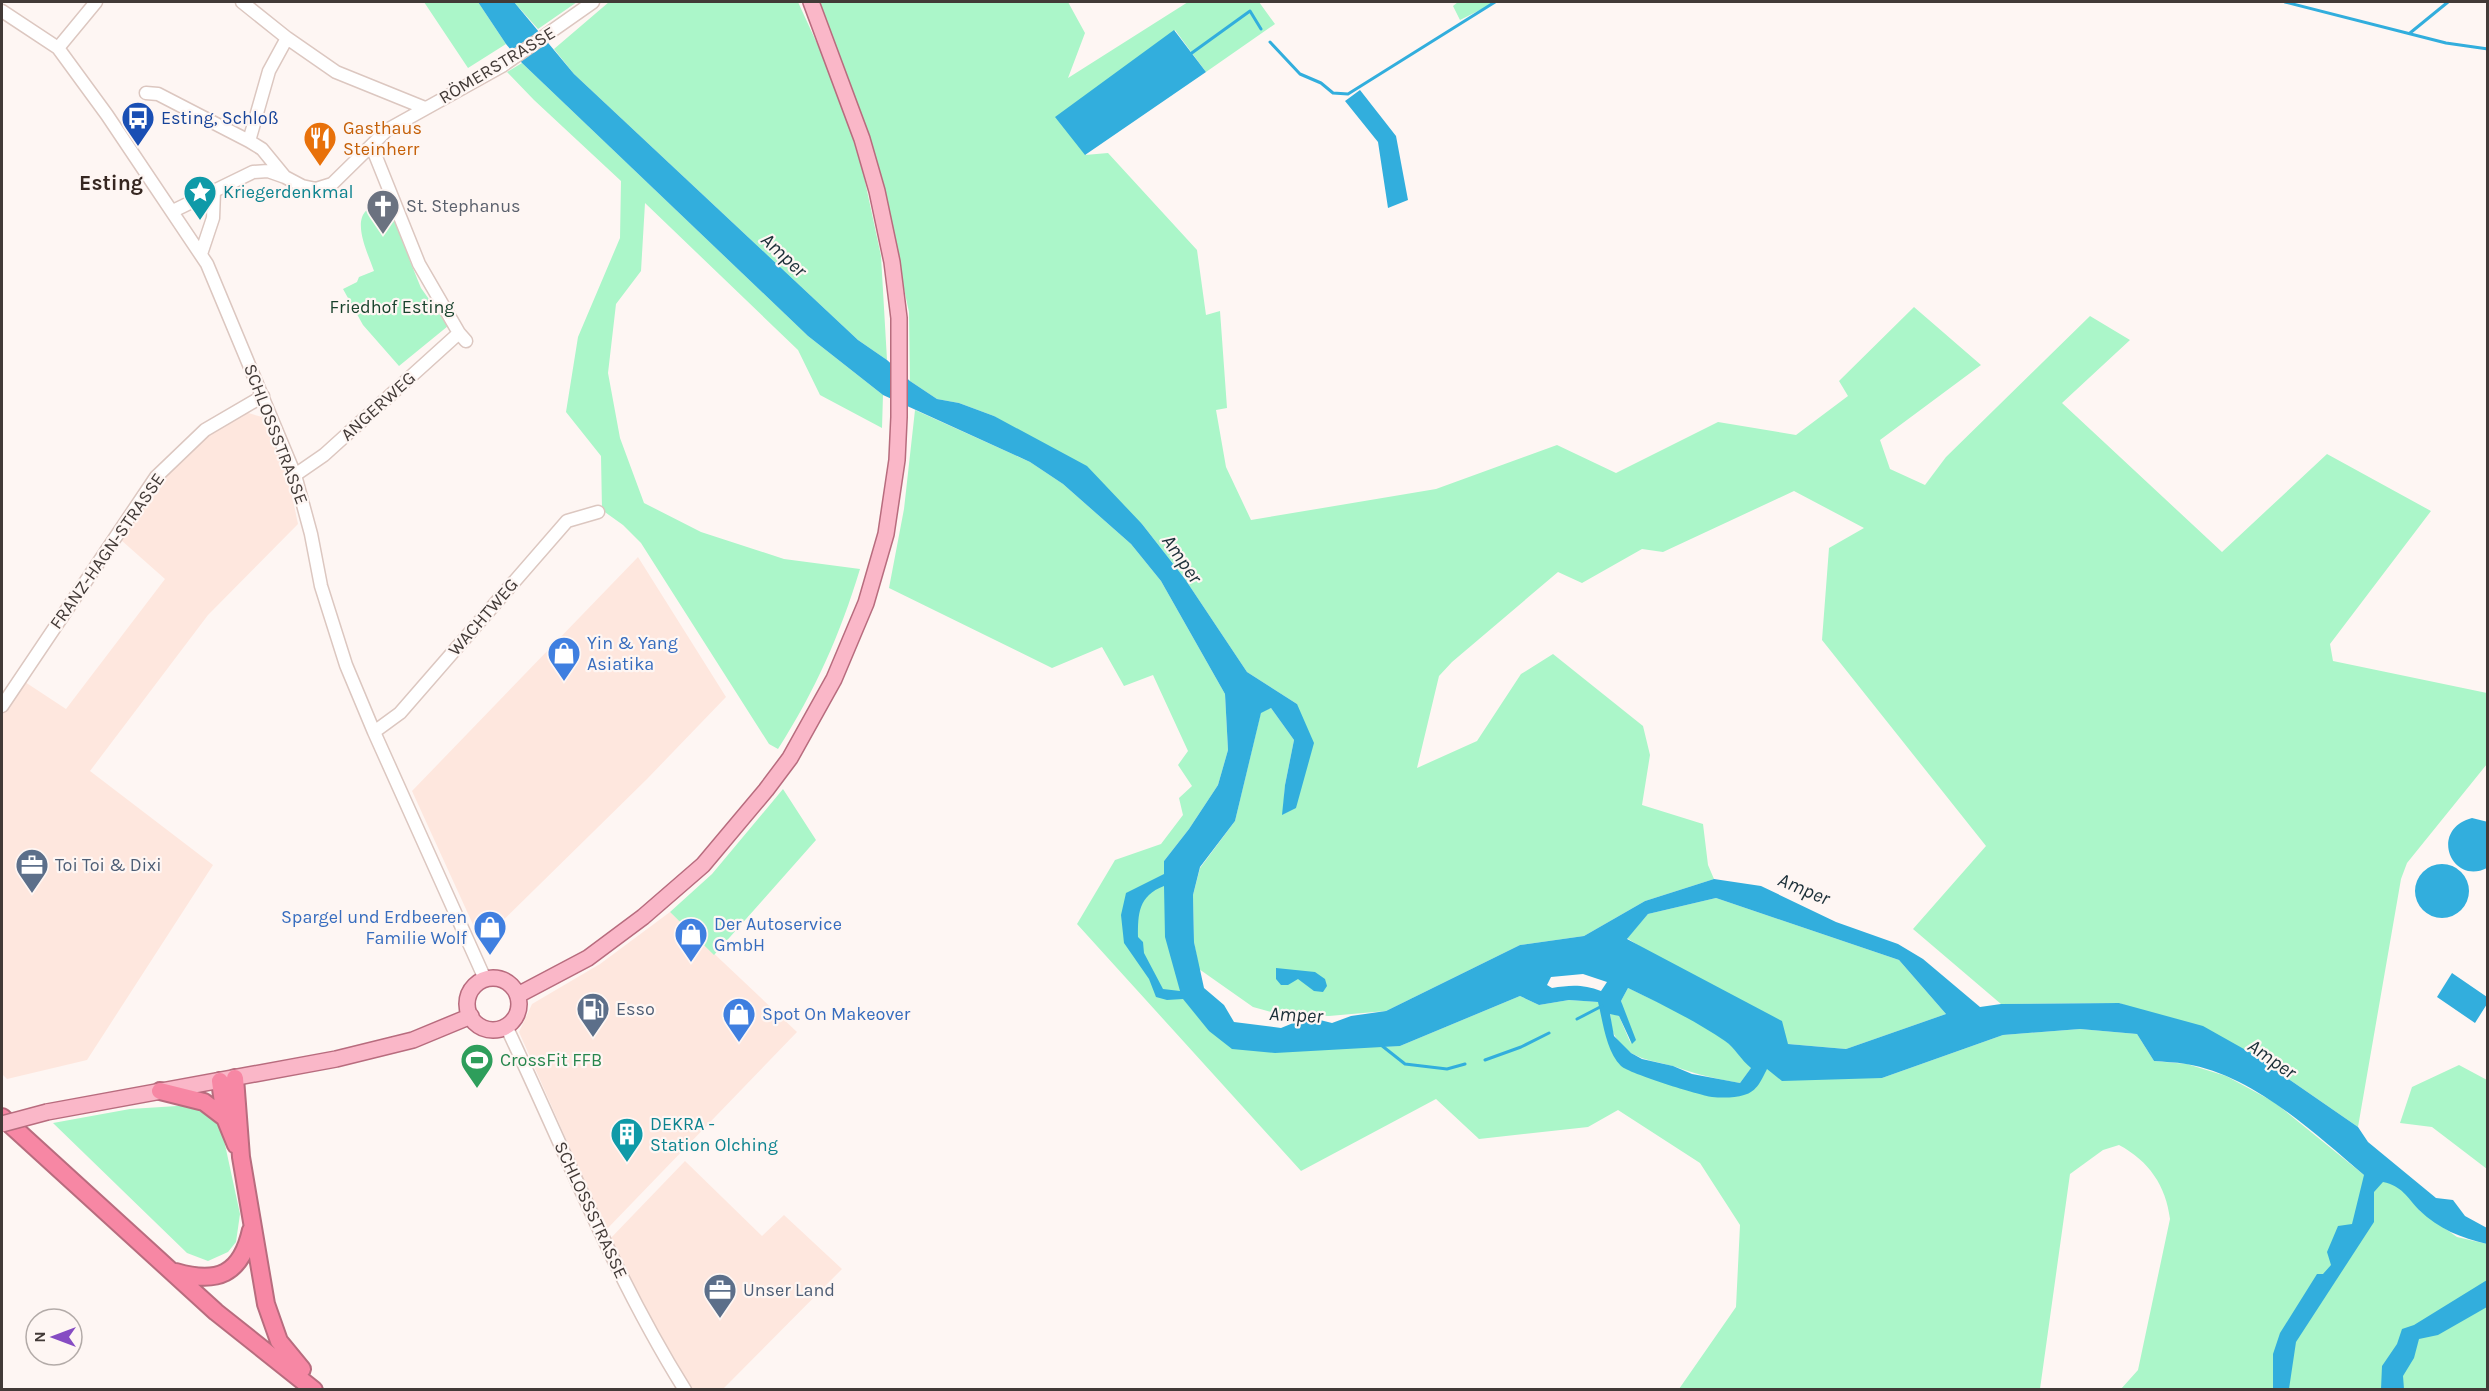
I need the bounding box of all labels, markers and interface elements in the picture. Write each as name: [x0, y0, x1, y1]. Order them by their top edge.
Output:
street label: RÖMERSTRASSE: [435, 22, 559, 108]
bus stop icon: Esting, Schloß: [120, 100, 156, 147]
place label: Esting, Schloß: [161, 107, 279, 129]
place label: Gasthaus Steinherr: [343, 117, 422, 160]
restaurant icon: Gasthaus Steinherr: [302, 120, 338, 167]
district label: Esting: [79, 171, 143, 195]
place icon: Kriegerdenkmal: [182, 174, 218, 221]
place label: Kriegerdenkmal: [223, 181, 354, 203]
church icon: St. Stephanus: [365, 188, 401, 235]
place label: St. Stephanus: [406, 195, 521, 217]
water label: Amper: [756, 228, 812, 283]
park label: Friedhof Esting: [329, 296, 455, 318]
street label: SCHLOSSSTRASSE: [239, 361, 313, 507]
street label: ANGERWEG: [336, 367, 420, 445]
street label: FRANZ-HAGN-STRASSE: [45, 469, 169, 633]
water label: Amper: [1157, 530, 1208, 589]
street label: WACHTWEG: [443, 574, 523, 660]
place label: Yin & Yang Asiatika: [587, 632, 678, 675]
shop icon: Yin & Yang Asiatika: [546, 635, 582, 682]
office icon: Toi Toi & Dixi: [14, 847, 50, 894]
place label: Toi Toi & Dixi: [55, 854, 162, 876]
water label: Amper: [1775, 868, 1834, 911]
place label: Spargel und Erdbeeren Familie Wolf: [281, 906, 468, 949]
shop icon: Spargel und Erdbeeren Familie Wolf: [472, 909, 508, 956]
place label: Der Autoservice GmbH: [714, 913, 842, 956]
shop icon: Der Autoservice GmbH: [673, 916, 709, 963]
fuel station icon: Esso: [575, 991, 611, 1038]
shop icon: Spot On Makeover: [721, 996, 757, 1043]
place label: Esso: [616, 998, 655, 1020]
water label: Amper: [1268, 1002, 1325, 1028]
place label: Spot On Makeover: [762, 1003, 911, 1025]
water label: Amper: [2243, 1034, 2302, 1085]
sports icon: CrossFit FFB: [459, 1042, 495, 1089]
place label: CrossFit FFB: [500, 1049, 602, 1071]
place label: DEKRA - Station Olching: [650, 1113, 778, 1156]
building icon: DEKRA - Station Olching: [609, 1116, 645, 1163]
street label: SCHLOSSSTRASSE: [550, 1138, 632, 1282]
office icon: Unser Land: [702, 1272, 738, 1319]
place label: Unser Land: [743, 1279, 835, 1301]
north arrow: [24, 1307, 84, 1367]
text: N: [30, 1331, 49, 1343]

